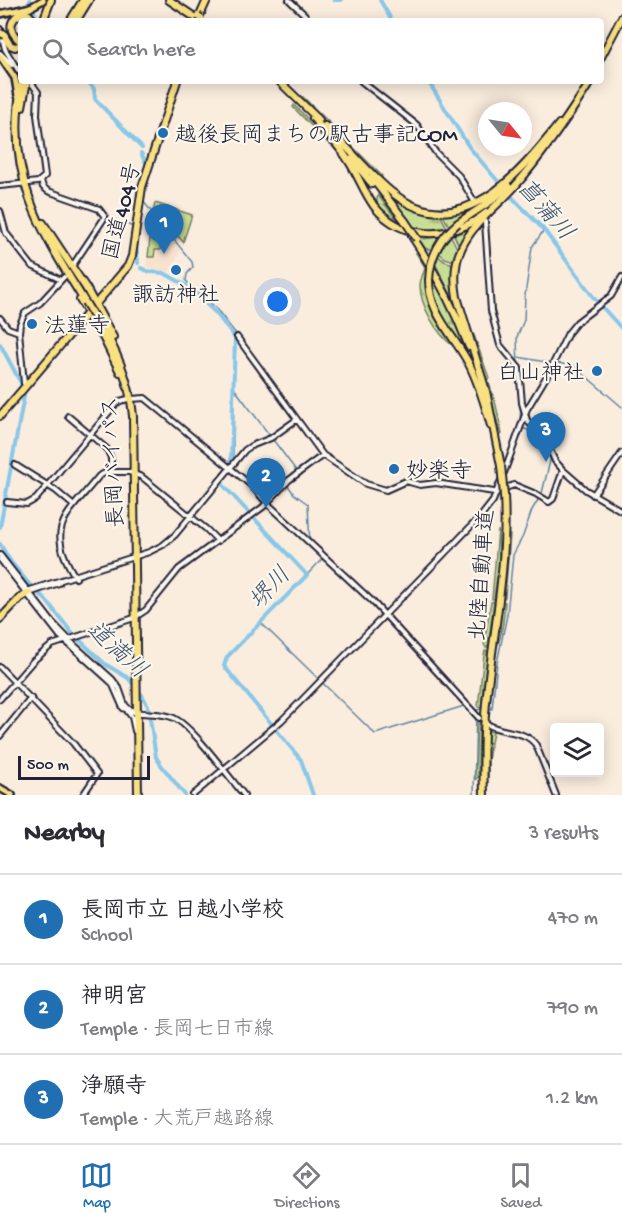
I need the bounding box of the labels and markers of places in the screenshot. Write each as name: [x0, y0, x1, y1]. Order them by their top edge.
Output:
place label: 越後長岡まちの駅古事記COM: [175, 123, 458, 150]
marker: 越後長岡まちの駅古事記COM: [156, 126, 170, 140]
pin: 1: [144, 204, 184, 254]
marker: 諏訪神社: [169, 263, 183, 277]
place label: 諏訪神社: [132, 283, 220, 310]
place label: 法蓮寺: [44, 314, 110, 341]
marker: 法蓮寺: [25, 317, 39, 331]
place label: 白山神社: [497, 361, 585, 388]
marker: 白山神社: [590, 364, 604, 378]
pin: 3: [526, 412, 566, 462]
pin: 2: [246, 458, 286, 508]
place label: 妙楽寺: [406, 459, 472, 486]
marker: 妙楽寺: [387, 462, 401, 476]

